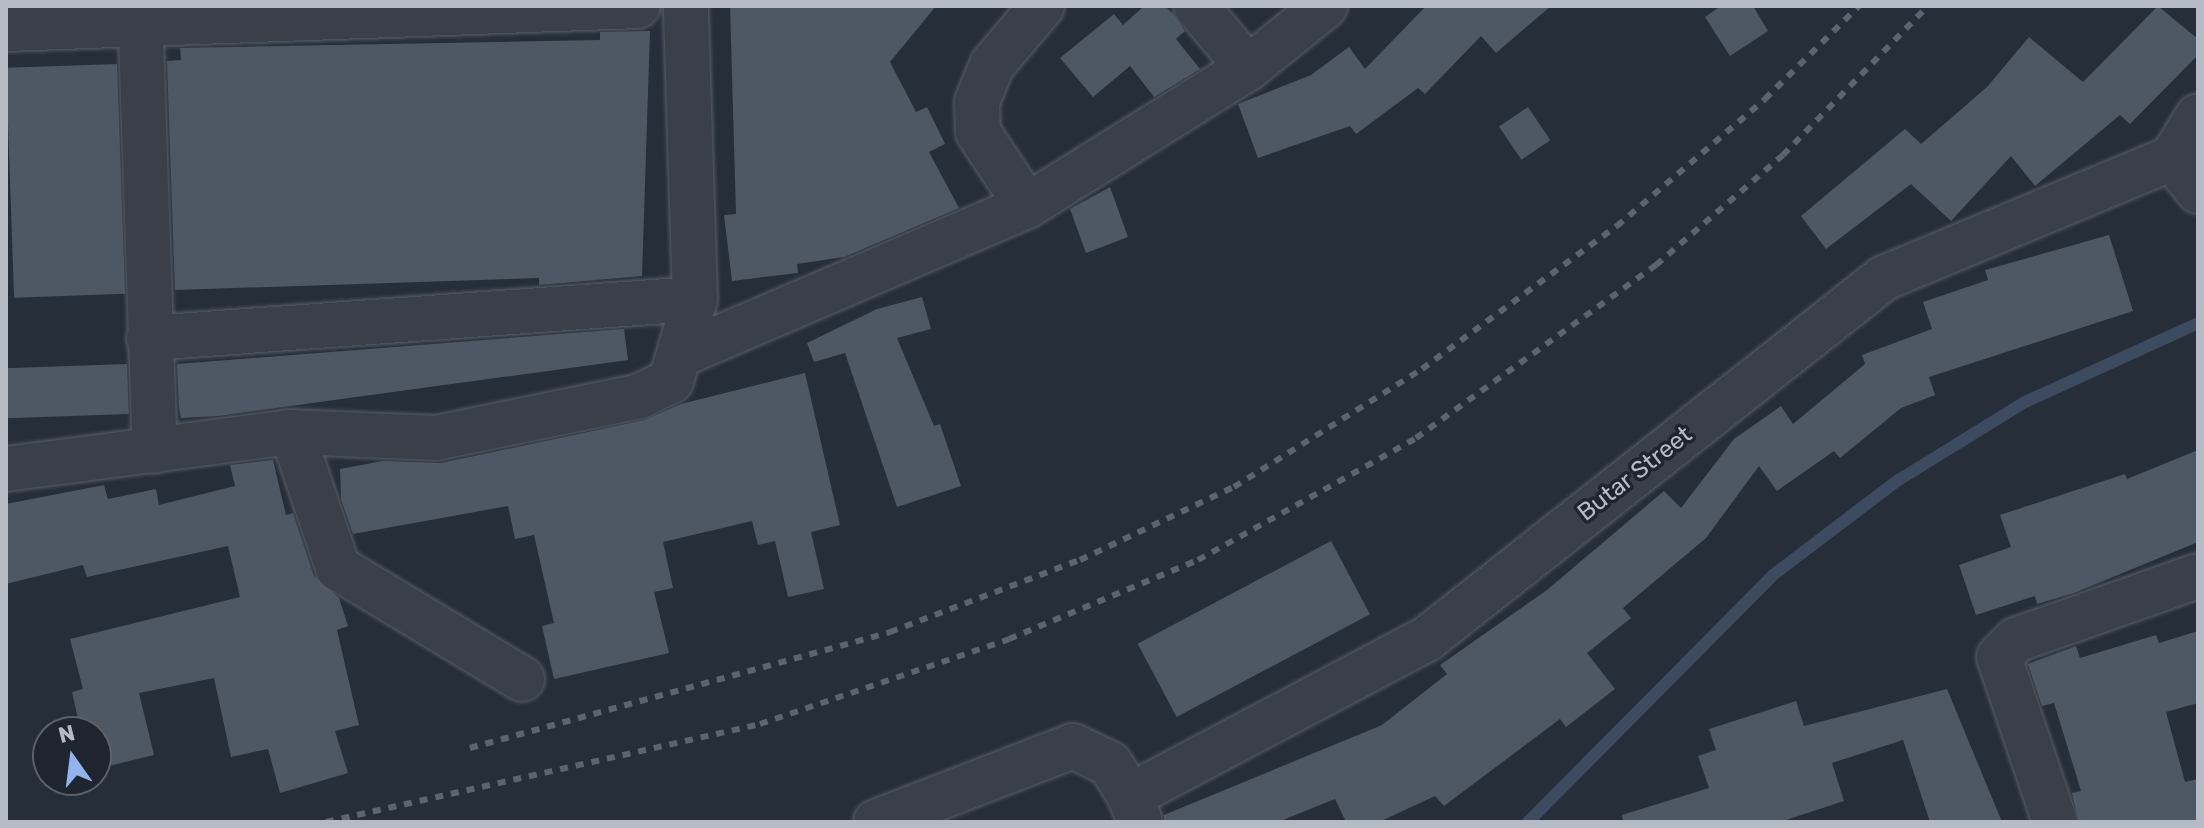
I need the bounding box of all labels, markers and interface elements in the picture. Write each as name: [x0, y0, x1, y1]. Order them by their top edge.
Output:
street label: Butar Street: [1572, 420, 1698, 528]
north arrow: [32, 716, 112, 796]
text: N: [56, 719, 77, 749]

